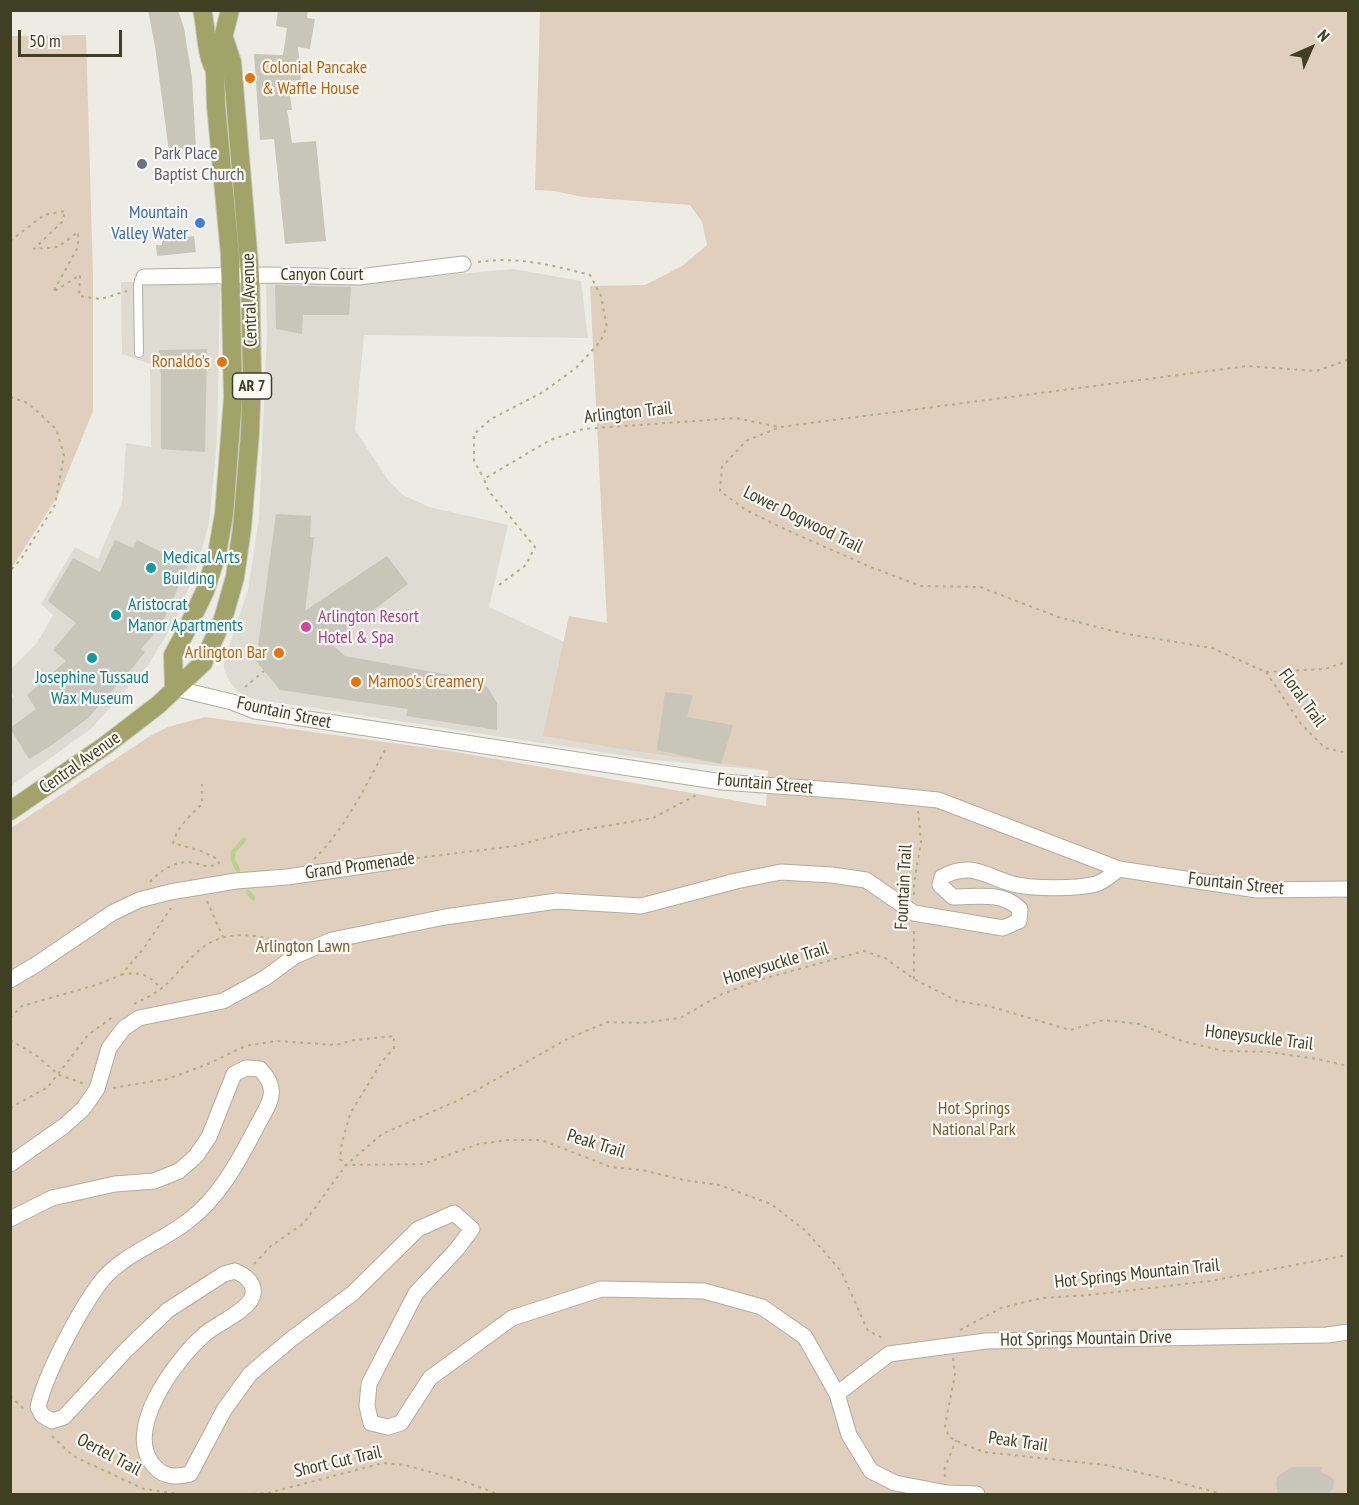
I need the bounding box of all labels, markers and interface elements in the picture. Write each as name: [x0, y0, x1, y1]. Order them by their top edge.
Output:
scale bar: [21, 18, 124, 56]
north arrow: [1281, 18, 1341, 78]
text: N: [1314, 25, 1334, 45]
text: 50 m: [29, 29, 61, 52]
place label: Colonial Pancake & Waffle House: [262, 57, 367, 100]
marker: Colonial Pancake & Waffle House: [243, 71, 257, 85]
place label: Park Place Baptist Church: [154, 143, 244, 186]
marker: Park Place Baptist Church: [135, 157, 149, 171]
place label: Mountain Valley Water: [111, 202, 188, 244]
marker: Mountain Valley Water: [193, 216, 207, 230]
street label: Central Avenue: [238, 253, 262, 347]
street label: Canyon Court: [280, 264, 364, 286]
place label: Ronaldo's: [152, 351, 210, 373]
marker: Ronaldo's: [215, 355, 229, 369]
road number: AR 7: [232, 373, 272, 399]
street label: Arlington Trail: [583, 398, 673, 428]
street label: Lower Dogwood Trail: [740, 482, 866, 558]
place label: Medical Arts Building: [163, 547, 240, 590]
marker: Medical Arts Building: [144, 561, 158, 575]
place label: Aristocrat Manor Apartments: [128, 594, 243, 636]
place label: Arlington Resort Hotel & Spa: [318, 606, 419, 648]
marker: Aristocrat Manor Apartments: [109, 608, 123, 622]
marker: Arlington Resort Hotel & Spa: [299, 620, 313, 634]
place label: Arlington Bar: [185, 642, 267, 664]
marker: Arlington Bar: [272, 646, 286, 660]
marker: Josephine Tussaud Wax Museum: [85, 651, 99, 665]
street label: Floral Trail: [1274, 665, 1330, 731]
place label: Josephine Tussaud Wax Museum: [35, 667, 149, 710]
place label: Mamoo's Creamery: [368, 671, 484, 693]
marker: Mamoo's Creamery: [349, 675, 363, 689]
street label: Fountain Street: [235, 692, 333, 734]
street label: Central Avenue: [35, 727, 125, 799]
street label: Fountain Street: [716, 769, 814, 799]
street label: Fountain Trail: [891, 844, 917, 930]
street label: Grand Promenade: [304, 848, 416, 884]
street label: Fountain Street: [1187, 868, 1285, 900]
park label: Arlington Lawn: [256, 936, 350, 958]
street label: Honeysuckle Trail: [721, 938, 831, 990]
street label: Honeysuckle Trail: [1204, 1021, 1314, 1055]
park label: Hot Springs National Park: [932, 1098, 1016, 1140]
street label: Peak Trail: [564, 1125, 628, 1163]
street label: Hot Springs Mountain Trail: [1054, 1255, 1220, 1293]
street label: Hot Springs Mountain Drive: [1000, 1327, 1172, 1351]
street label: Peak Trail: [987, 1427, 1049, 1457]
street label: Oertel Trail: [73, 1429, 145, 1481]
street label: Short Cut Trail: [292, 1441, 384, 1483]

